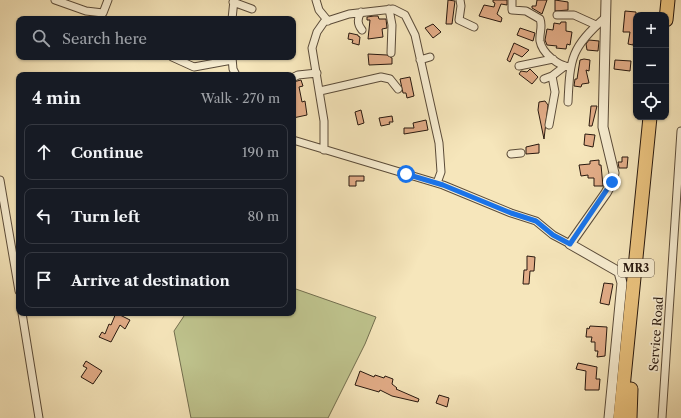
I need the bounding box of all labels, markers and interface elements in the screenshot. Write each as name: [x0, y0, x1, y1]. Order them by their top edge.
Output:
map controls: [633, 12, 669, 120]
button: +: [633, 12, 669, 48]
search box: [16, 16, 296, 60]
icon: search: [30, 27, 52, 49]
text: Search here: [62, 29, 147, 48]
button: −: [633, 48, 669, 84]
button: locate: [633, 84, 669, 120]
text: 4 min: [32, 88, 81, 108]
text: Walk · 270 m: [201, 90, 280, 106]
icon: ahead: [33, 141, 55, 163]
text: Continue: [71, 143, 143, 162]
text: 190 m: [242, 144, 279, 160]
route start: [397, 165, 415, 183]
route end: [603, 173, 621, 191]
icon: left: [33, 205, 55, 227]
text: Turn left: [71, 207, 140, 226]
text: 80 m: [247, 208, 279, 224]
road number: MR3: [618, 259, 654, 277]
icon: arrive: [33, 269, 55, 291]
text: Arrive at destination: [71, 271, 230, 290]
street label: Service Road: [646, 295, 666, 372]

